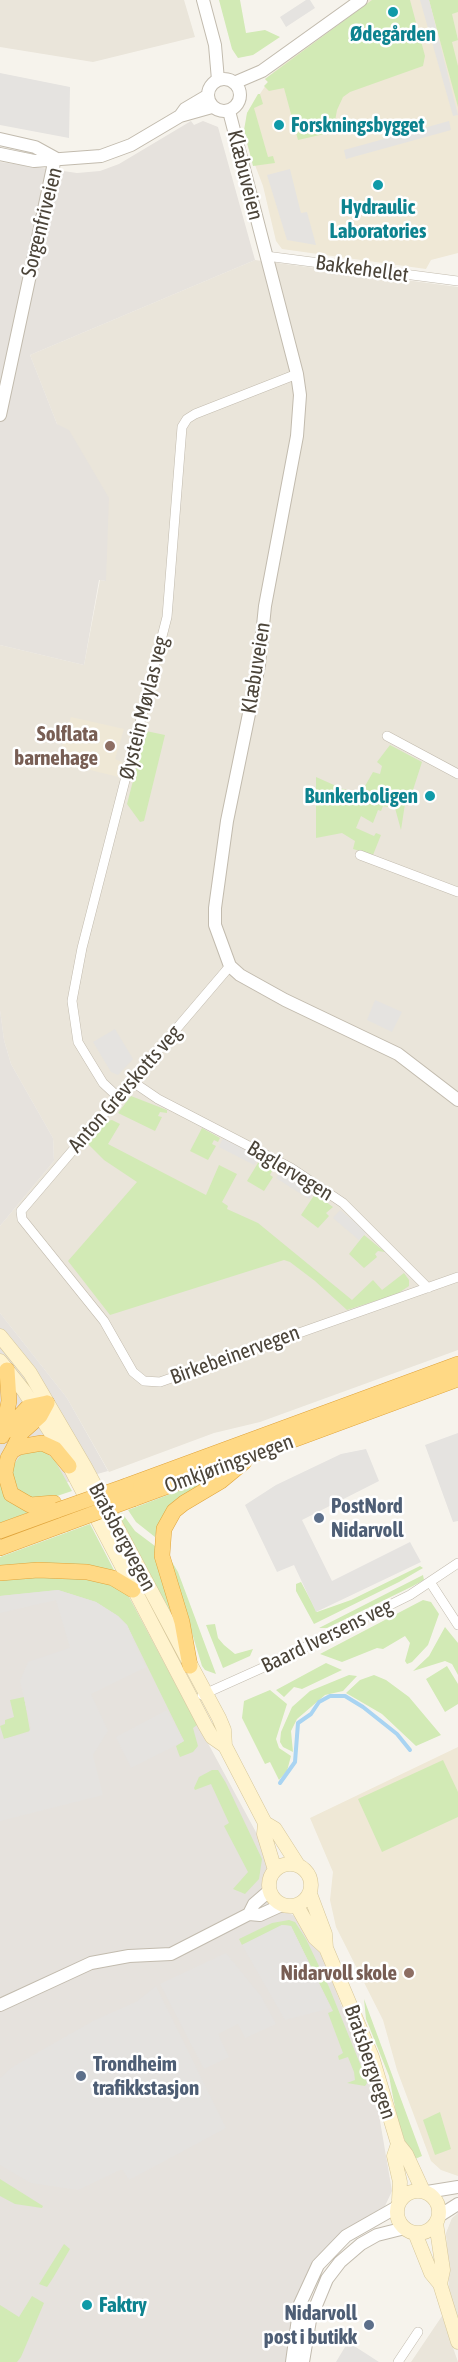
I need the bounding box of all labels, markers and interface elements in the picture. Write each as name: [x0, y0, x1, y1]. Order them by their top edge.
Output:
marker: Ødegården: [386, 5, 400, 19]
place label: Ødegården: [350, 21, 436, 47]
place label: Forskningsbygget: [291, 112, 425, 138]
marker: Forskningsbygget: [272, 118, 286, 132]
street label: Klæbuveien: [222, 127, 268, 223]
street label: Sorgenfriveien: [16, 165, 68, 279]
marker: Hydraulic Laboratories: [371, 178, 385, 192]
place label: Hydraulic Laboratories: [330, 194, 426, 244]
street label: Bakkehellet: [314, 250, 410, 288]
street label: Klæbuveien: [236, 621, 276, 715]
street label: Øystein Møylas veg: [114, 634, 174, 782]
place label: Solflata barnehage: [14, 721, 98, 771]
marker: Solflata barnehage: [103, 739, 117, 753]
place label: Bunkerboligen: [305, 783, 418, 809]
marker: Bunkerboligen: [423, 789, 437, 803]
street label: Anton Grevskotts veg: [63, 1020, 187, 1158]
street label: Baglervegen: [242, 1135, 338, 1207]
street label: Birkebeinervegen: [167, 1320, 303, 1390]
street label: Omkjøringsvegen: [161, 1429, 297, 1499]
street label: Bratsbergvegen: [83, 1478, 161, 1596]
place label: PostNord Nidarvoll: [331, 1493, 404, 1543]
marker: PostNord Nidarvoll: [312, 1511, 326, 1525]
street label: Baard Iversens veg: [257, 1593, 397, 1679]
place label: Nidarvoll skole: [281, 1960, 397, 1986]
marker: Nidarvoll skole: [402, 1966, 416, 1980]
street label: Bratsbergvegen: [339, 2001, 401, 2123]
place label: Trondheim trafikkstasjon: [93, 2051, 199, 2101]
marker: Trondheim trafikkstasjon: [74, 2069, 88, 2083]
place label: Faktry: [99, 2292, 147, 2318]
marker: Faktry: [80, 2298, 94, 2312]
place label: Nidarvoll post i butikk: [264, 2300, 357, 2350]
marker: Nidarvoll post i butikk: [362, 2318, 376, 2332]

